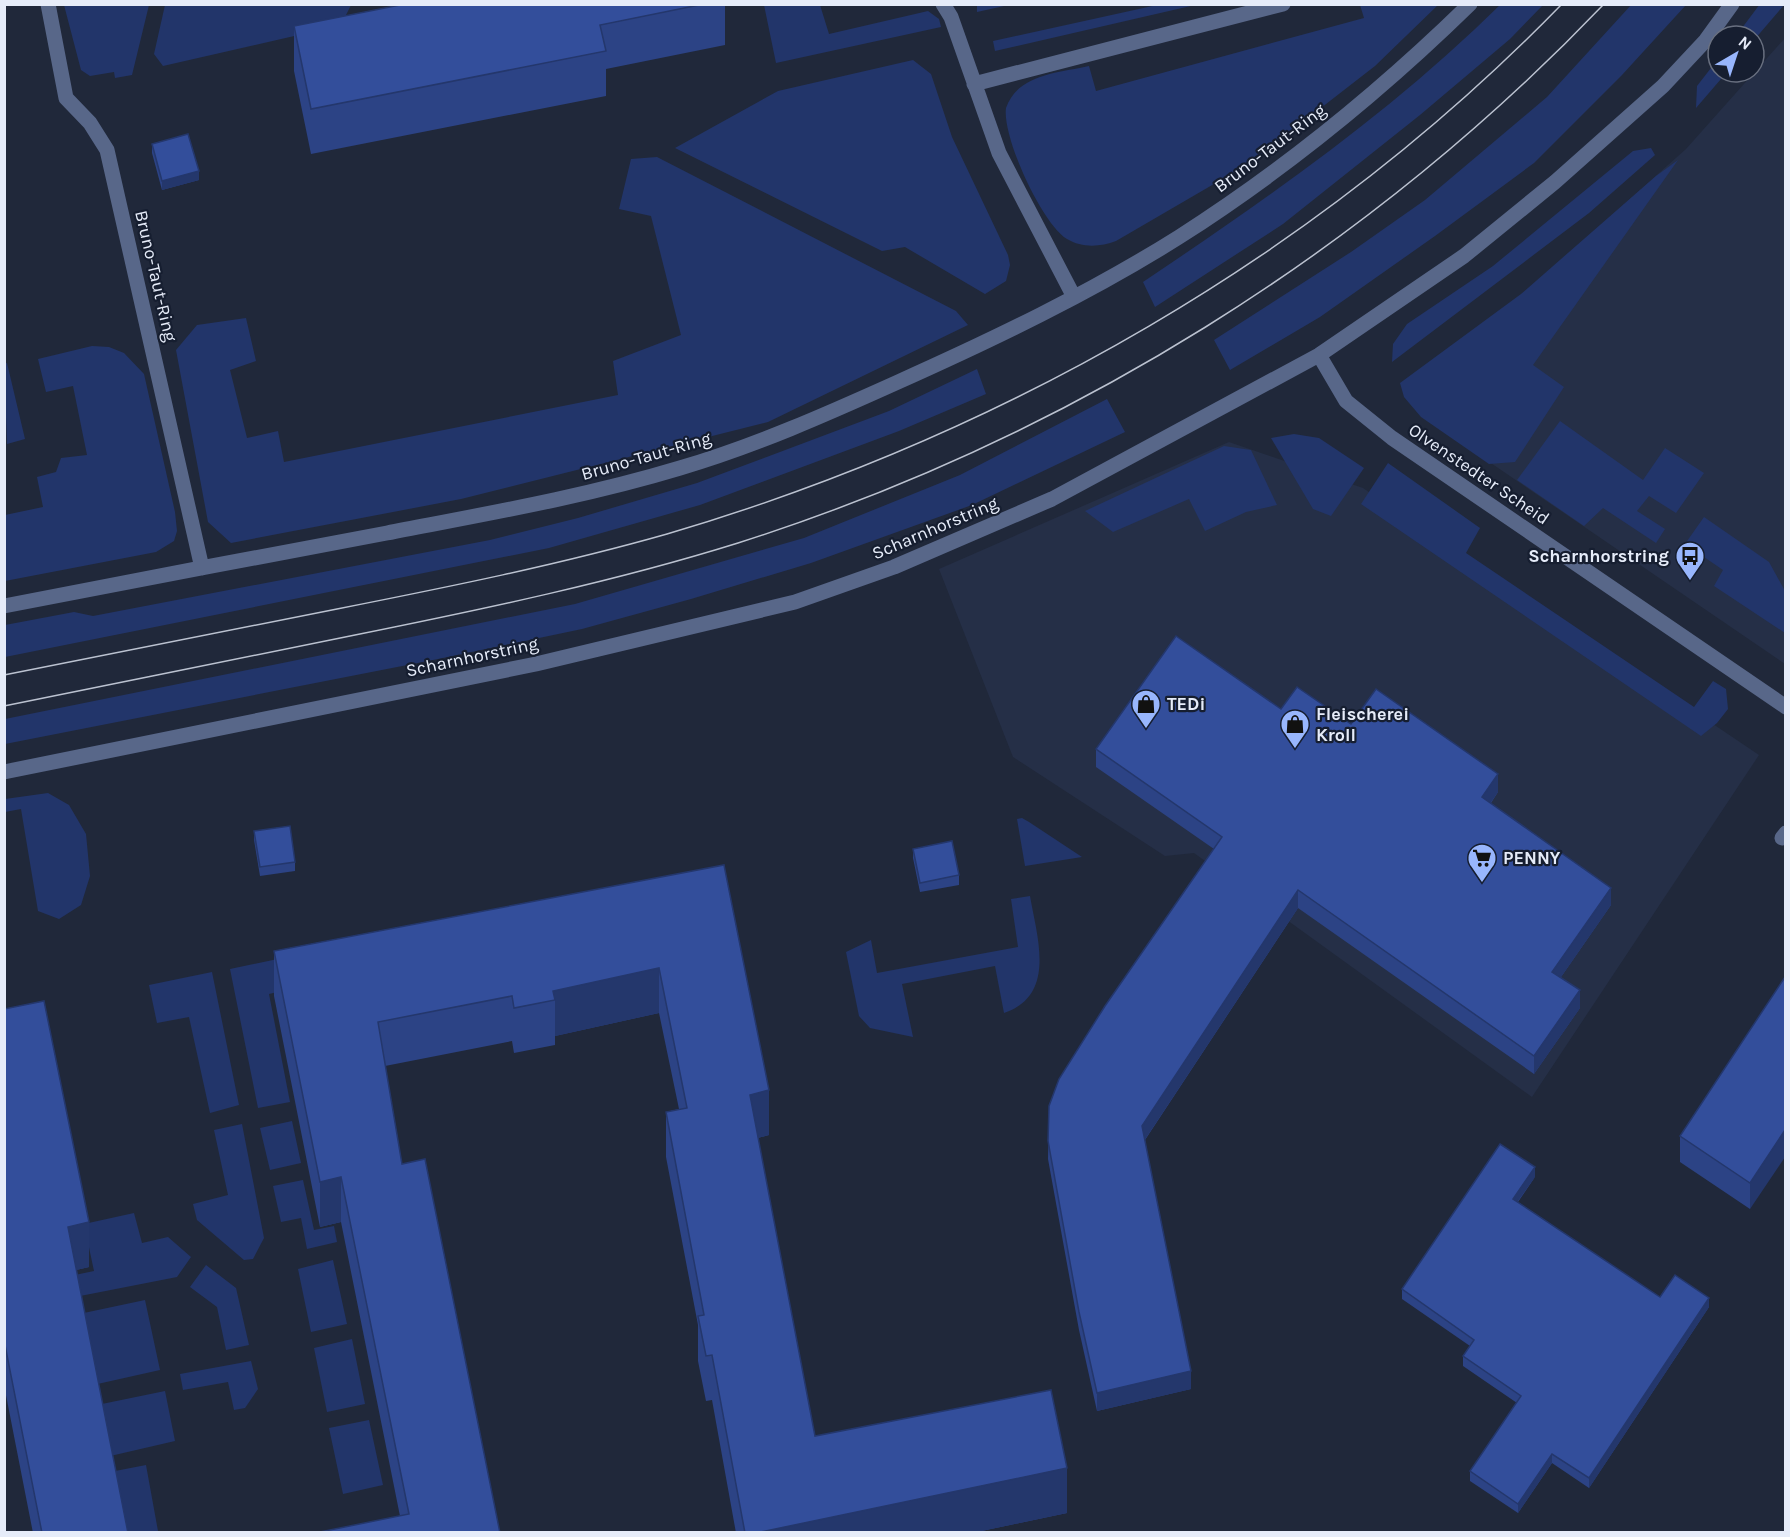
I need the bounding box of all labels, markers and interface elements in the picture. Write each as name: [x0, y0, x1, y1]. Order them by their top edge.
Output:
north arrow: [1706, 24, 1766, 84]
text: N: [1735, 32, 1756, 54]
street label: Bruno-Taut-Ring: [1210, 99, 1330, 197]
street label: Bruno-Taut-Ring: [130, 208, 182, 344]
street label: Olvenstedter Scheid: [1404, 419, 1554, 529]
street label: Bruno-Taut-Ring: [578, 427, 714, 485]
street label: Scharnhorstring: [869, 492, 1001, 564]
bus stop icon: Scharnhorstring: [1674, 540, 1706, 582]
place label: Scharnhorstring: [1528, 545, 1670, 567]
street label: Scharnhorstring: [404, 632, 540, 682]
shop icon: TEDi: [1130, 688, 1162, 730]
place label: TEDi: [1167, 693, 1205, 715]
place label: Fleischerei Kroll: [1316, 703, 1409, 746]
shop icon: Fleischerei Kroll: [1279, 708, 1311, 750]
supermarket icon: PENNY: [1466, 842, 1498, 884]
place label: PENNY: [1503, 847, 1561, 869]

